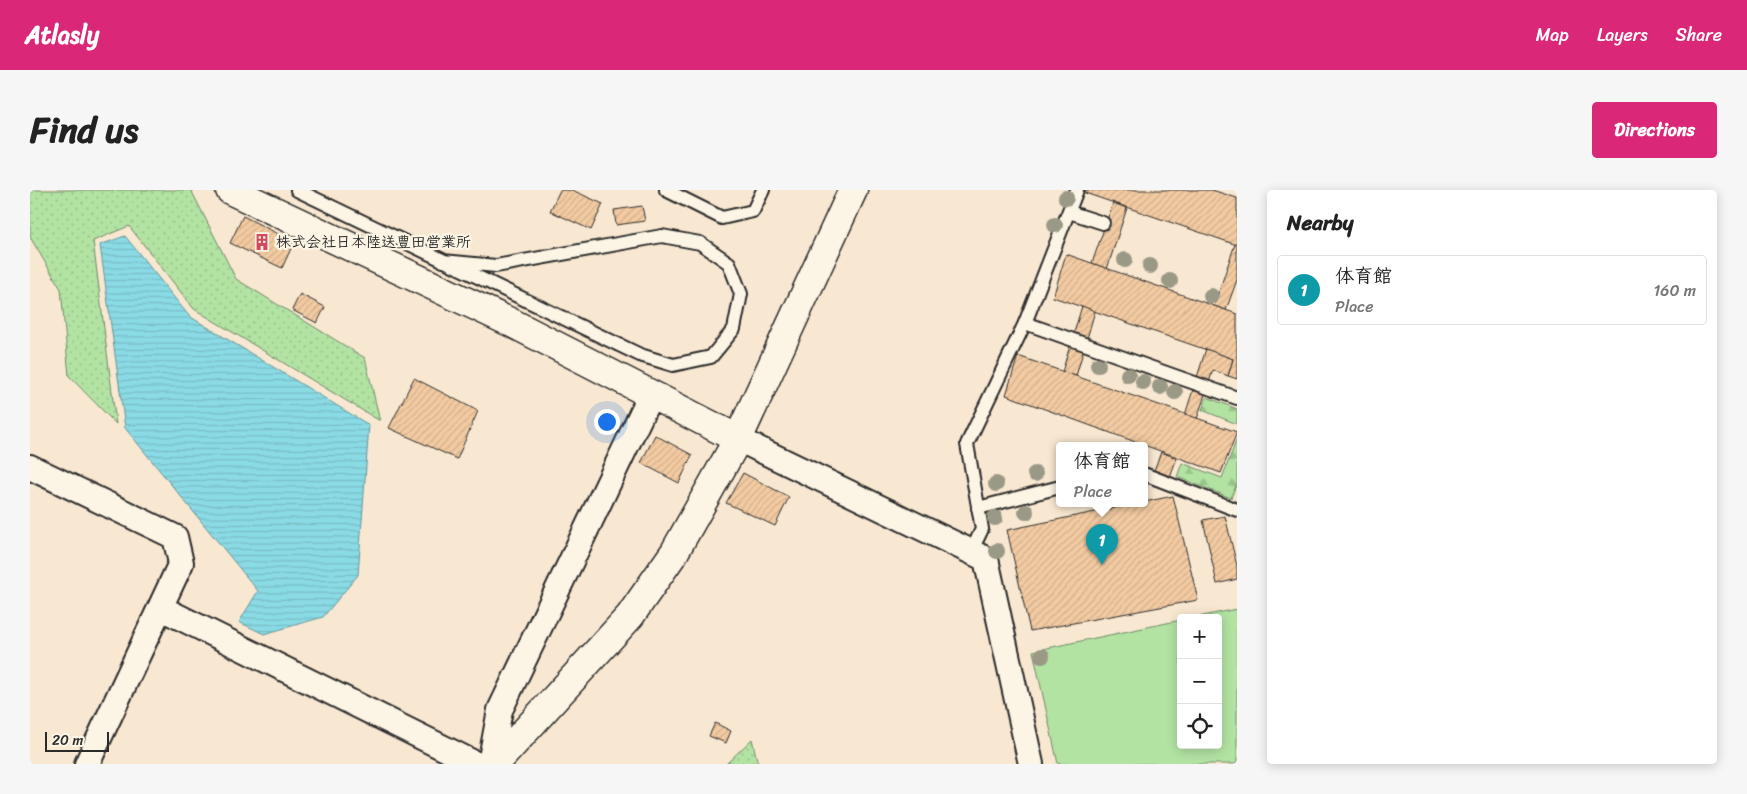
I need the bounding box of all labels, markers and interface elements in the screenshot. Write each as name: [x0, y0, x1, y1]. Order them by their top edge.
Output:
text: Atlasly: [25, 14, 99, 56]
text: Map: [1536, 19, 1569, 51]
text: Layers: [1597, 19, 1648, 51]
text: Share: [1676, 19, 1722, 51]
text: Find us: [30, 99, 138, 161]
button: Directions: [1592, 102, 1717, 158]
text: Nearby: [1287, 204, 1353, 242]
place label: 株式会社日本陸送豊田営業所: [276, 229, 471, 255]
building icon: 株式会社日本陸送豊田営業所: [252, 232, 272, 252]
text: 体育館: [1335, 259, 1392, 292]
text: 1: [1301, 276, 1307, 305]
text: 160 m: [1653, 276, 1696, 305]
text: Place: [1335, 292, 1374, 321]
your location: [594, 409, 620, 435]
popup: [1056, 442, 1148, 507]
text: 体育館: [1073, 444, 1131, 477]
text: Place: [1073, 477, 1112, 506]
pin: 1: [1086, 524, 1118, 565]
map controls: [1177, 614, 1222, 749]
button: +: [1177, 614, 1222, 659]
button: −: [1177, 659, 1222, 704]
button: locate: [1177, 704, 1222, 749]
text: 20 m: [52, 728, 83, 753]
scale bar: [45, 729, 109, 752]

